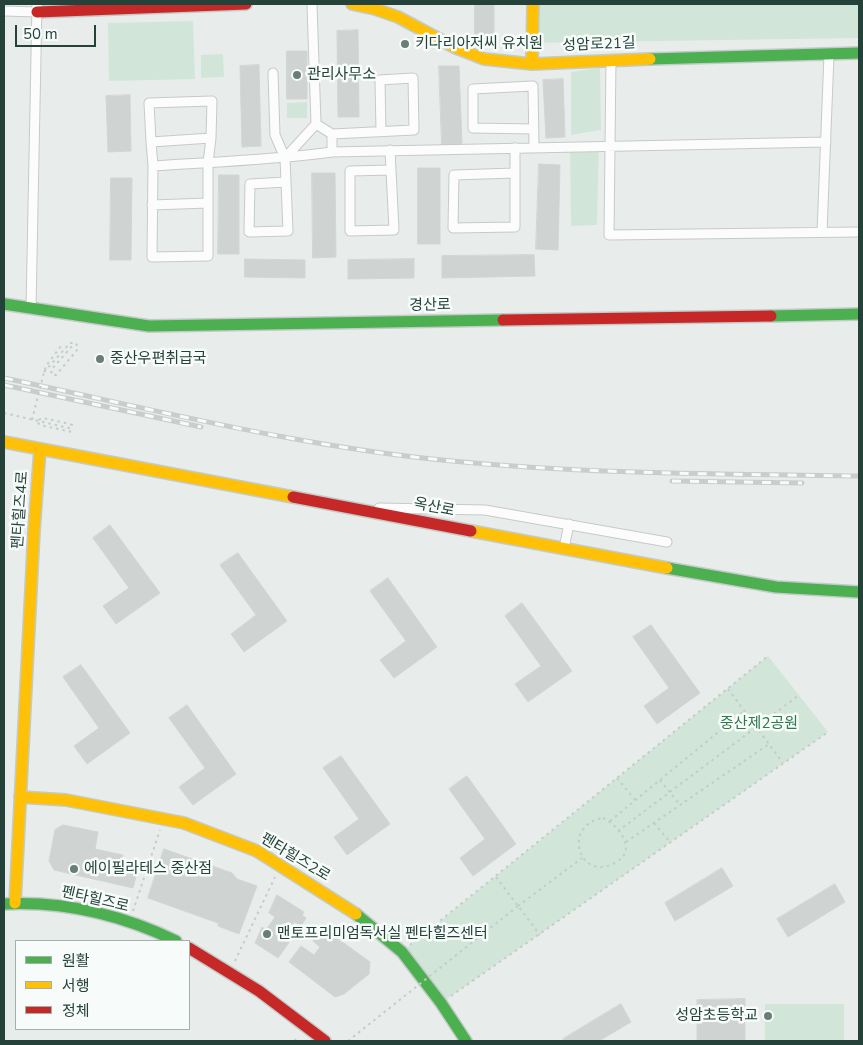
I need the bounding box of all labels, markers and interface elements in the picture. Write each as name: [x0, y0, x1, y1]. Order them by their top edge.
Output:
scale bar: [18, 15, 99, 47]
text: 50 m: [23, 24, 58, 44]
place label: 키다리아저씨 유치원: [415, 35, 543, 53]
street label: 성암로21길: [562, 35, 636, 55]
marker: 키다리아저씨 유치원: [399, 38, 411, 50]
place label: 관리사무소: [307, 66, 376, 84]
marker: 관리사무소: [291, 69, 303, 81]
street label: 경산로: [409, 297, 451, 315]
place label: 중산우편취급국: [110, 350, 207, 368]
marker: 중산우편취급국: [94, 353, 106, 365]
street label: 펜타힐즈4로: [9, 470, 33, 550]
street label: 옥산로: [412, 495, 456, 521]
park label: 중산제2공원: [720, 715, 798, 733]
street label: 펜타힐즈2로: [257, 830, 333, 886]
place label: 에이필라테스 중산점: [84, 860, 212, 878]
marker: 에이필라테스 중산점: [68, 863, 80, 875]
street label: 펜타힐즈로: [59, 883, 131, 917]
place label: 맨토프리미엄독서실 펜타힐즈센터: [277, 925, 488, 943]
marker: 맨토프리미엄독서실 펜타힐즈센터: [261, 928, 273, 940]
legend: [15, 940, 190, 1030]
text: 원활: [62, 951, 90, 971]
text: 서행: [62, 976, 90, 996]
text: 정체: [62, 1001, 90, 1021]
place label: 성암초등학교: [675, 1007, 758, 1025]
marker: 성암초등학교: [762, 1010, 774, 1022]

